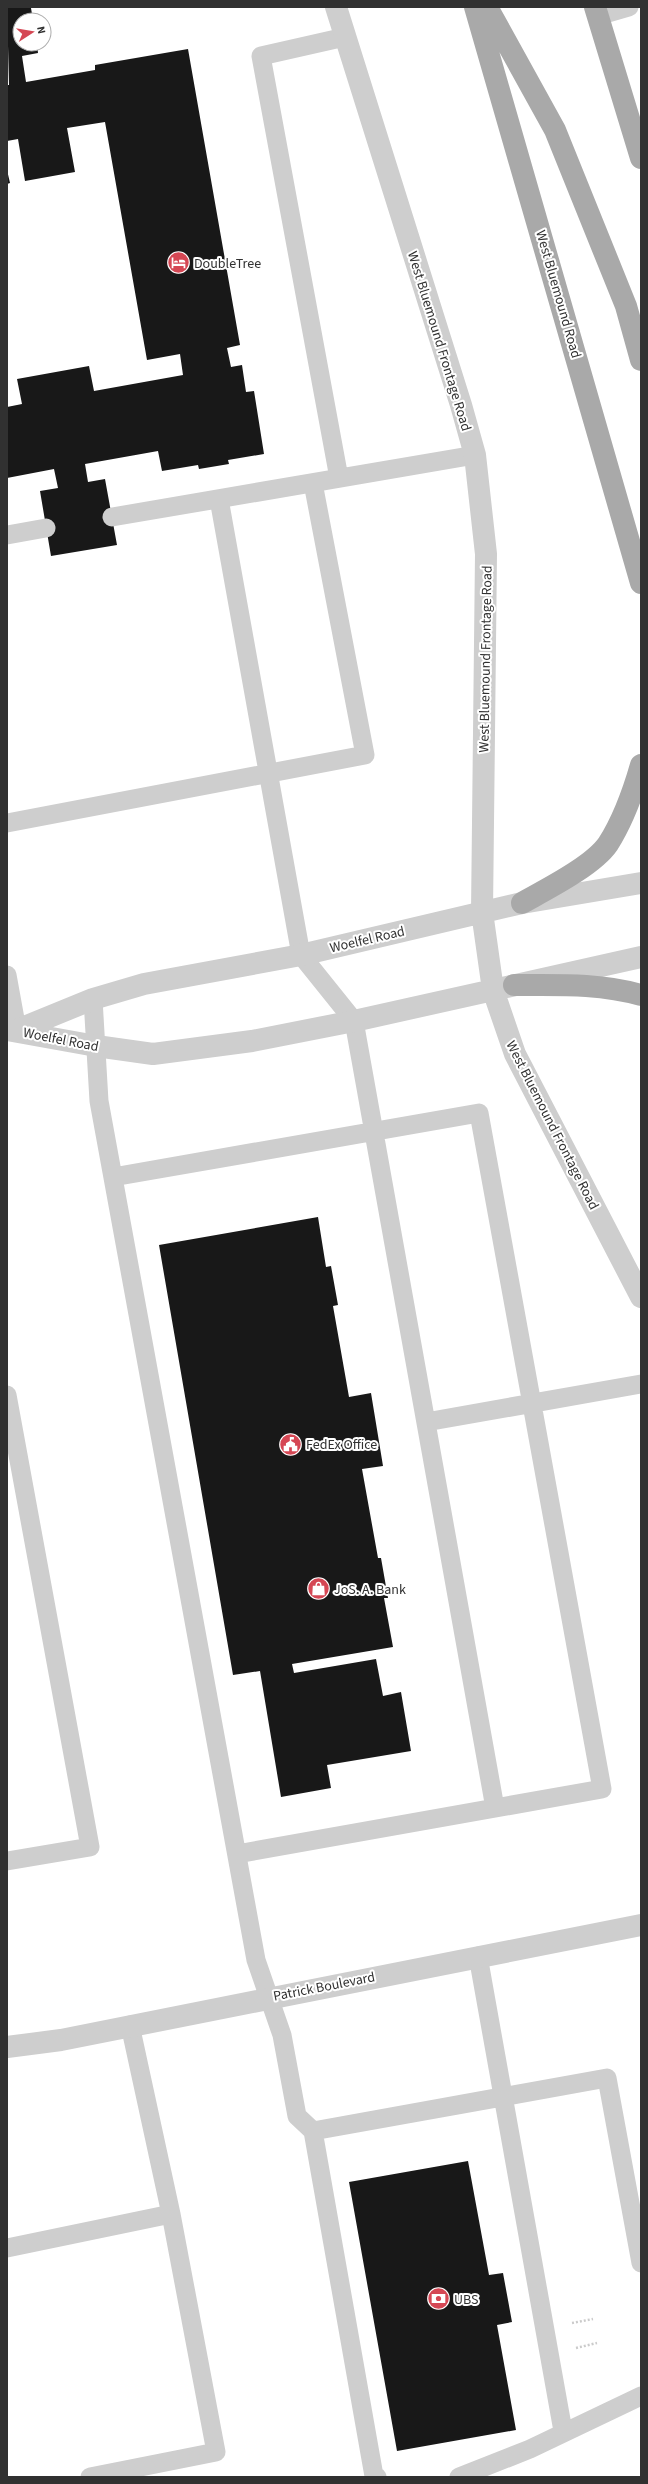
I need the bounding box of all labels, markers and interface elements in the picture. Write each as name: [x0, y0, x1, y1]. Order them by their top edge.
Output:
north arrow: [12, 12, 52, 52]
text: N: [33, 25, 49, 35]
street label: West Bluemound Road: [530, 228, 586, 361]
street label: West Bluemound Frontage Road: [402, 249, 476, 434]
hotel icon: DoubleTree: [165, 250, 191, 276]
place label: DoubleTree: [194, 254, 261, 274]
street label: West Bluemound Frontage Road: [474, 565, 498, 753]
street label: Woelfel Road: [328, 922, 407, 958]
street label: Woelfel Road: [21, 1023, 100, 1057]
street label: West Bluemound Frontage Road: [501, 1038, 604, 1213]
public building icon: FedEx Office: [277, 1431, 303, 1457]
place label: FedEx Office: [306, 1435, 377, 1455]
shop icon: JoS. A. Bank: [306, 1576, 332, 1602]
place label: JoS. A. Bank: [334, 1580, 406, 1600]
street label: Patrick Boulevard: [272, 1967, 377, 2007]
bank icon: UBS: [426, 2286, 452, 2312]
place label: UBS: [454, 2290, 479, 2310]

